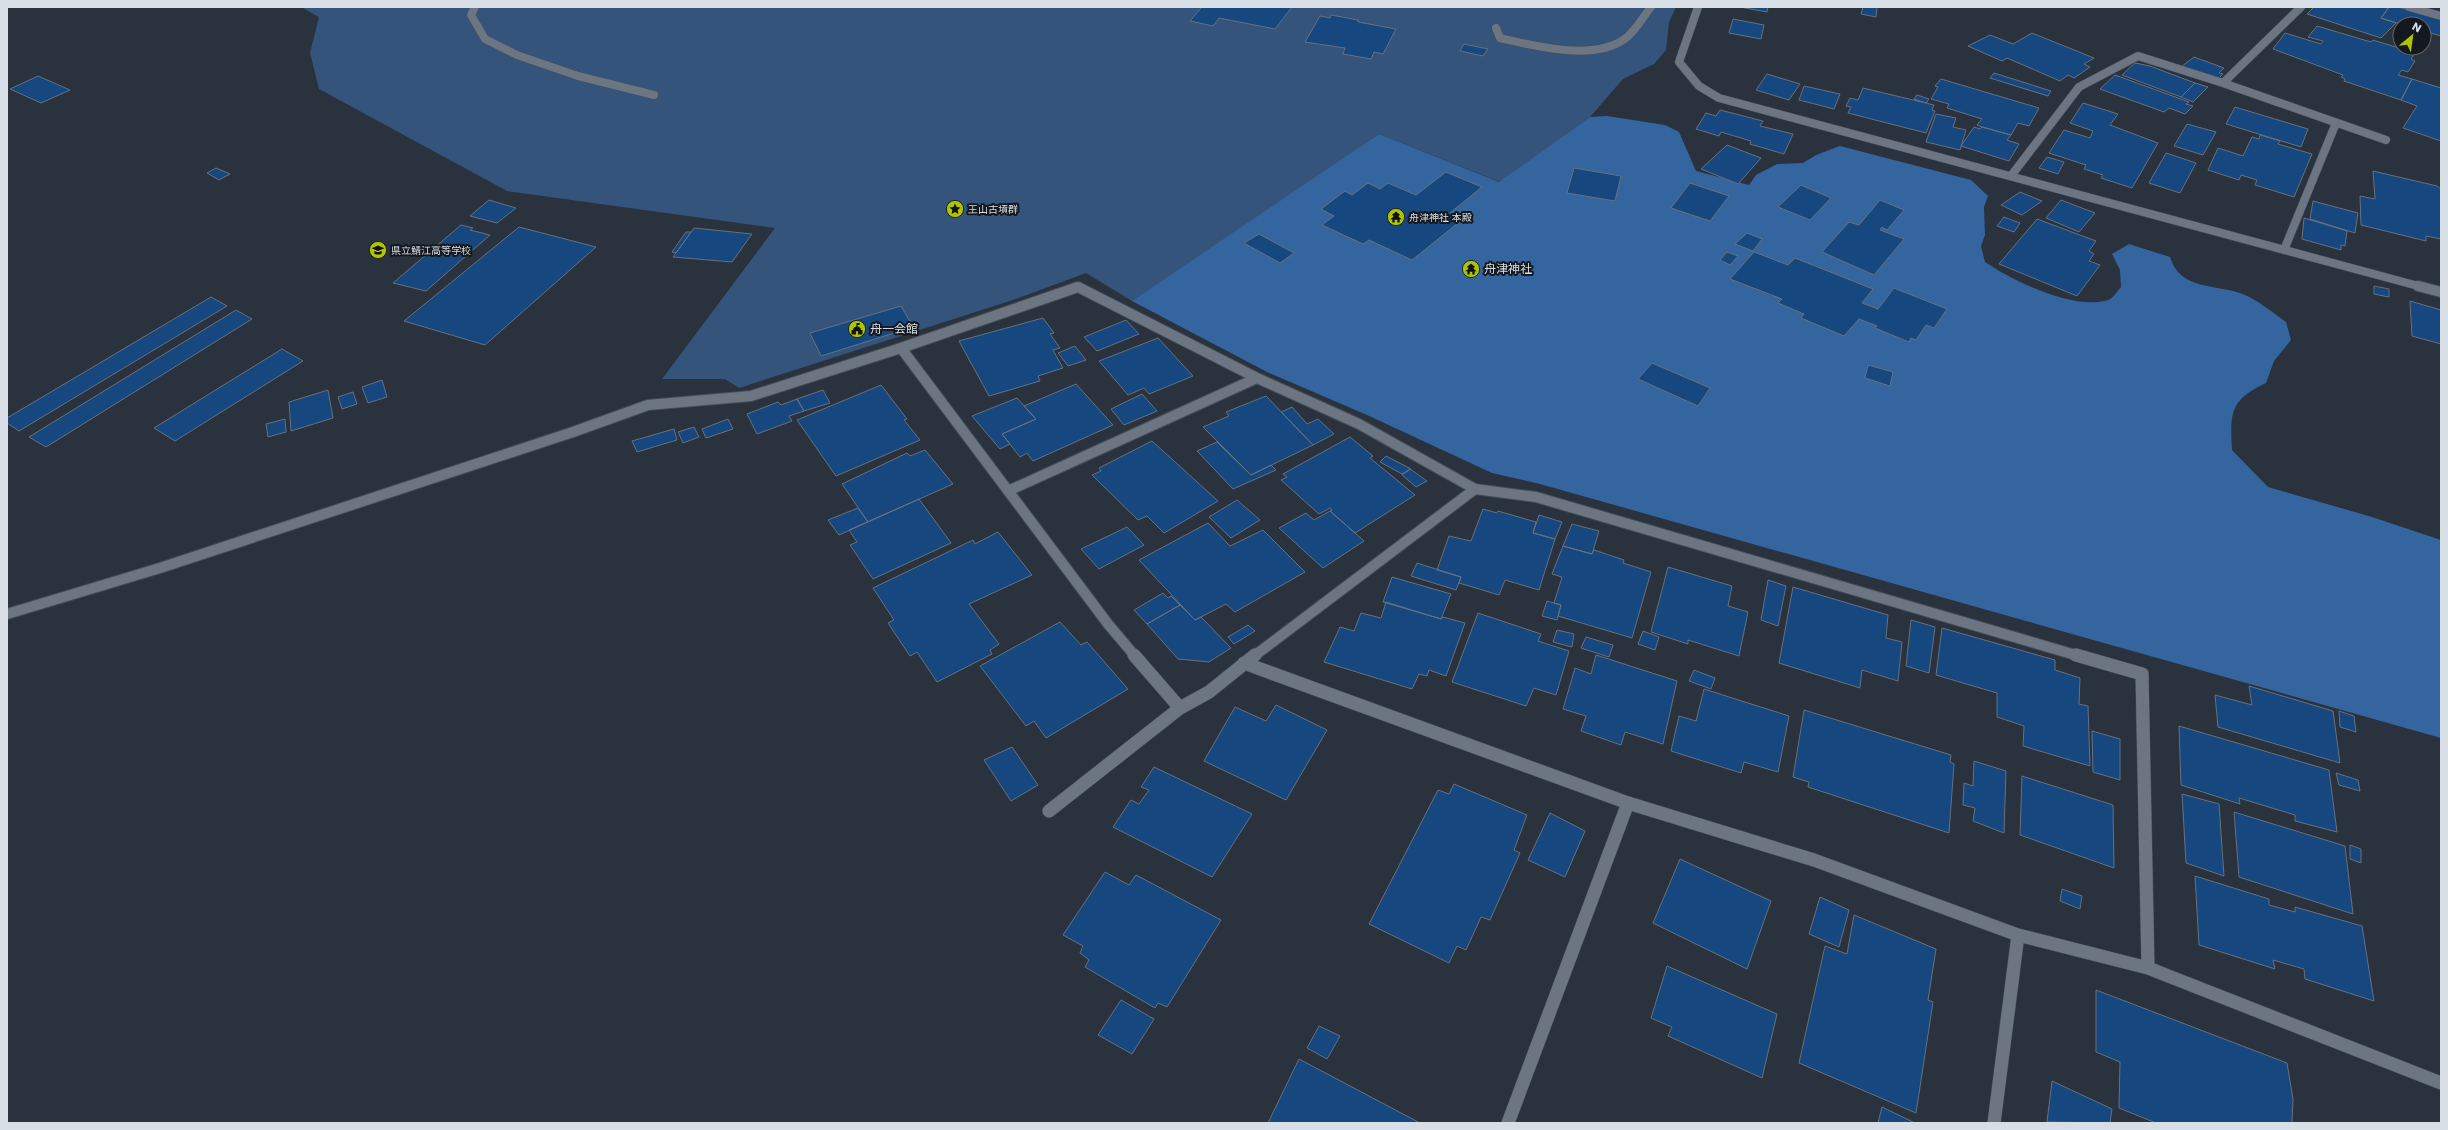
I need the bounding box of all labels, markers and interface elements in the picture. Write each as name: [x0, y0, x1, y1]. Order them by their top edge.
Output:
north arrow: [2392, 16, 2432, 56]
text: N: [2409, 18, 2424, 36]
place icon: 王山古墳群: [945, 199, 965, 219]
place label: 王山古墳群: [968, 202, 1018, 217]
temple icon: 舟津神社 本殿: [1386, 207, 1406, 227]
place label: 舟津神社 本殿: [1409, 210, 1472, 225]
school or university icon: 県立鯖江高等学校: [368, 240, 388, 260]
place label: 県立鯖江高等学校: [391, 243, 471, 258]
temple icon: 舟津神社: [1461, 259, 1481, 279]
place label: 舟津神社: [1484, 260, 1532, 277]
public building icon: 舟一会館: [847, 319, 867, 339]
place label: 舟一会館: [870, 320, 918, 337]

